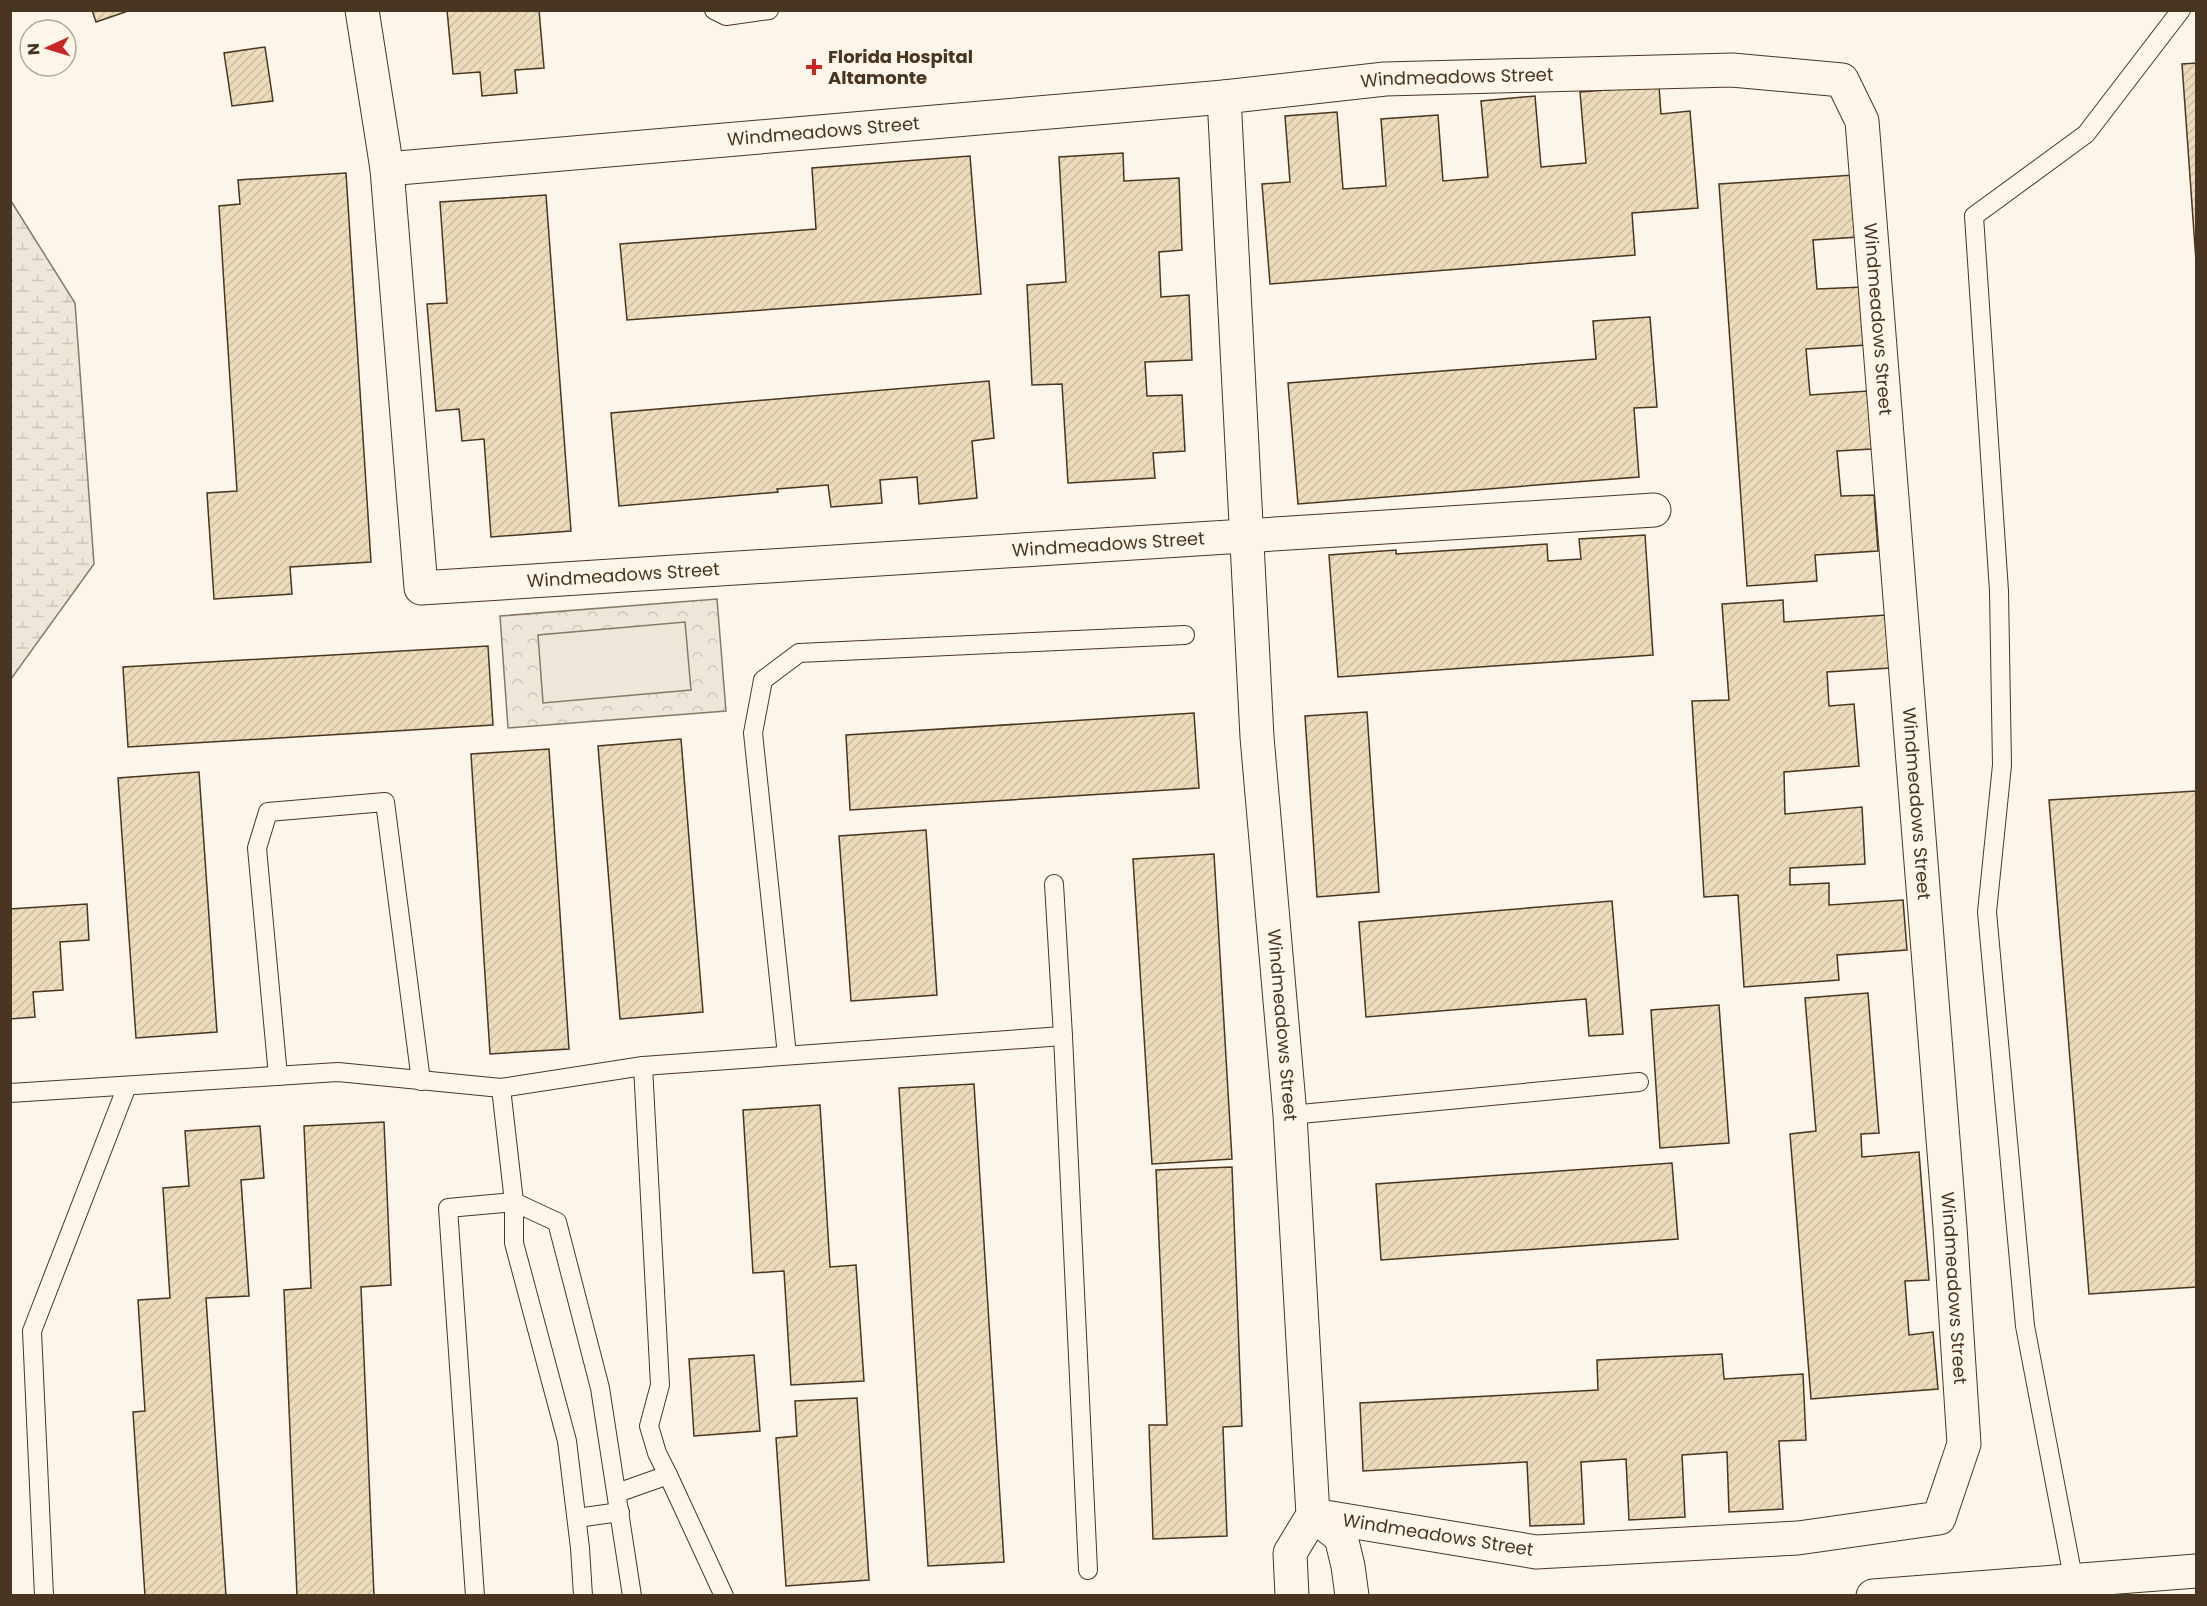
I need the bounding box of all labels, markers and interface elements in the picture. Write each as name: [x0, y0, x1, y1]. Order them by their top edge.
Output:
north arrow: [18, 18, 78, 78]
text: N: [22, 42, 45, 56]
place label: Florida Hospital Altamonte: [828, 44, 973, 90]
marker: Florida Hospital Altamonte: [805, 58, 823, 76]
street label: Windmeadows Street: [1359, 62, 1554, 94]
street label: Windmeadows Street: [726, 110, 921, 152]
street label: Windmeadows Street: [1858, 222, 1898, 416]
street label: Windmeadows Street: [1011, 525, 1205, 563]
street label: Windmeadows Street: [526, 556, 720, 593]
street label: Windmeadows Street: [1897, 706, 1937, 901]
street label: Windmeadows Street: [1262, 928, 1303, 1122]
street label: Windmeadows Street: [1935, 1191, 1973, 1385]
street label: Windmeadows Street: [1341, 1507, 1535, 1562]

